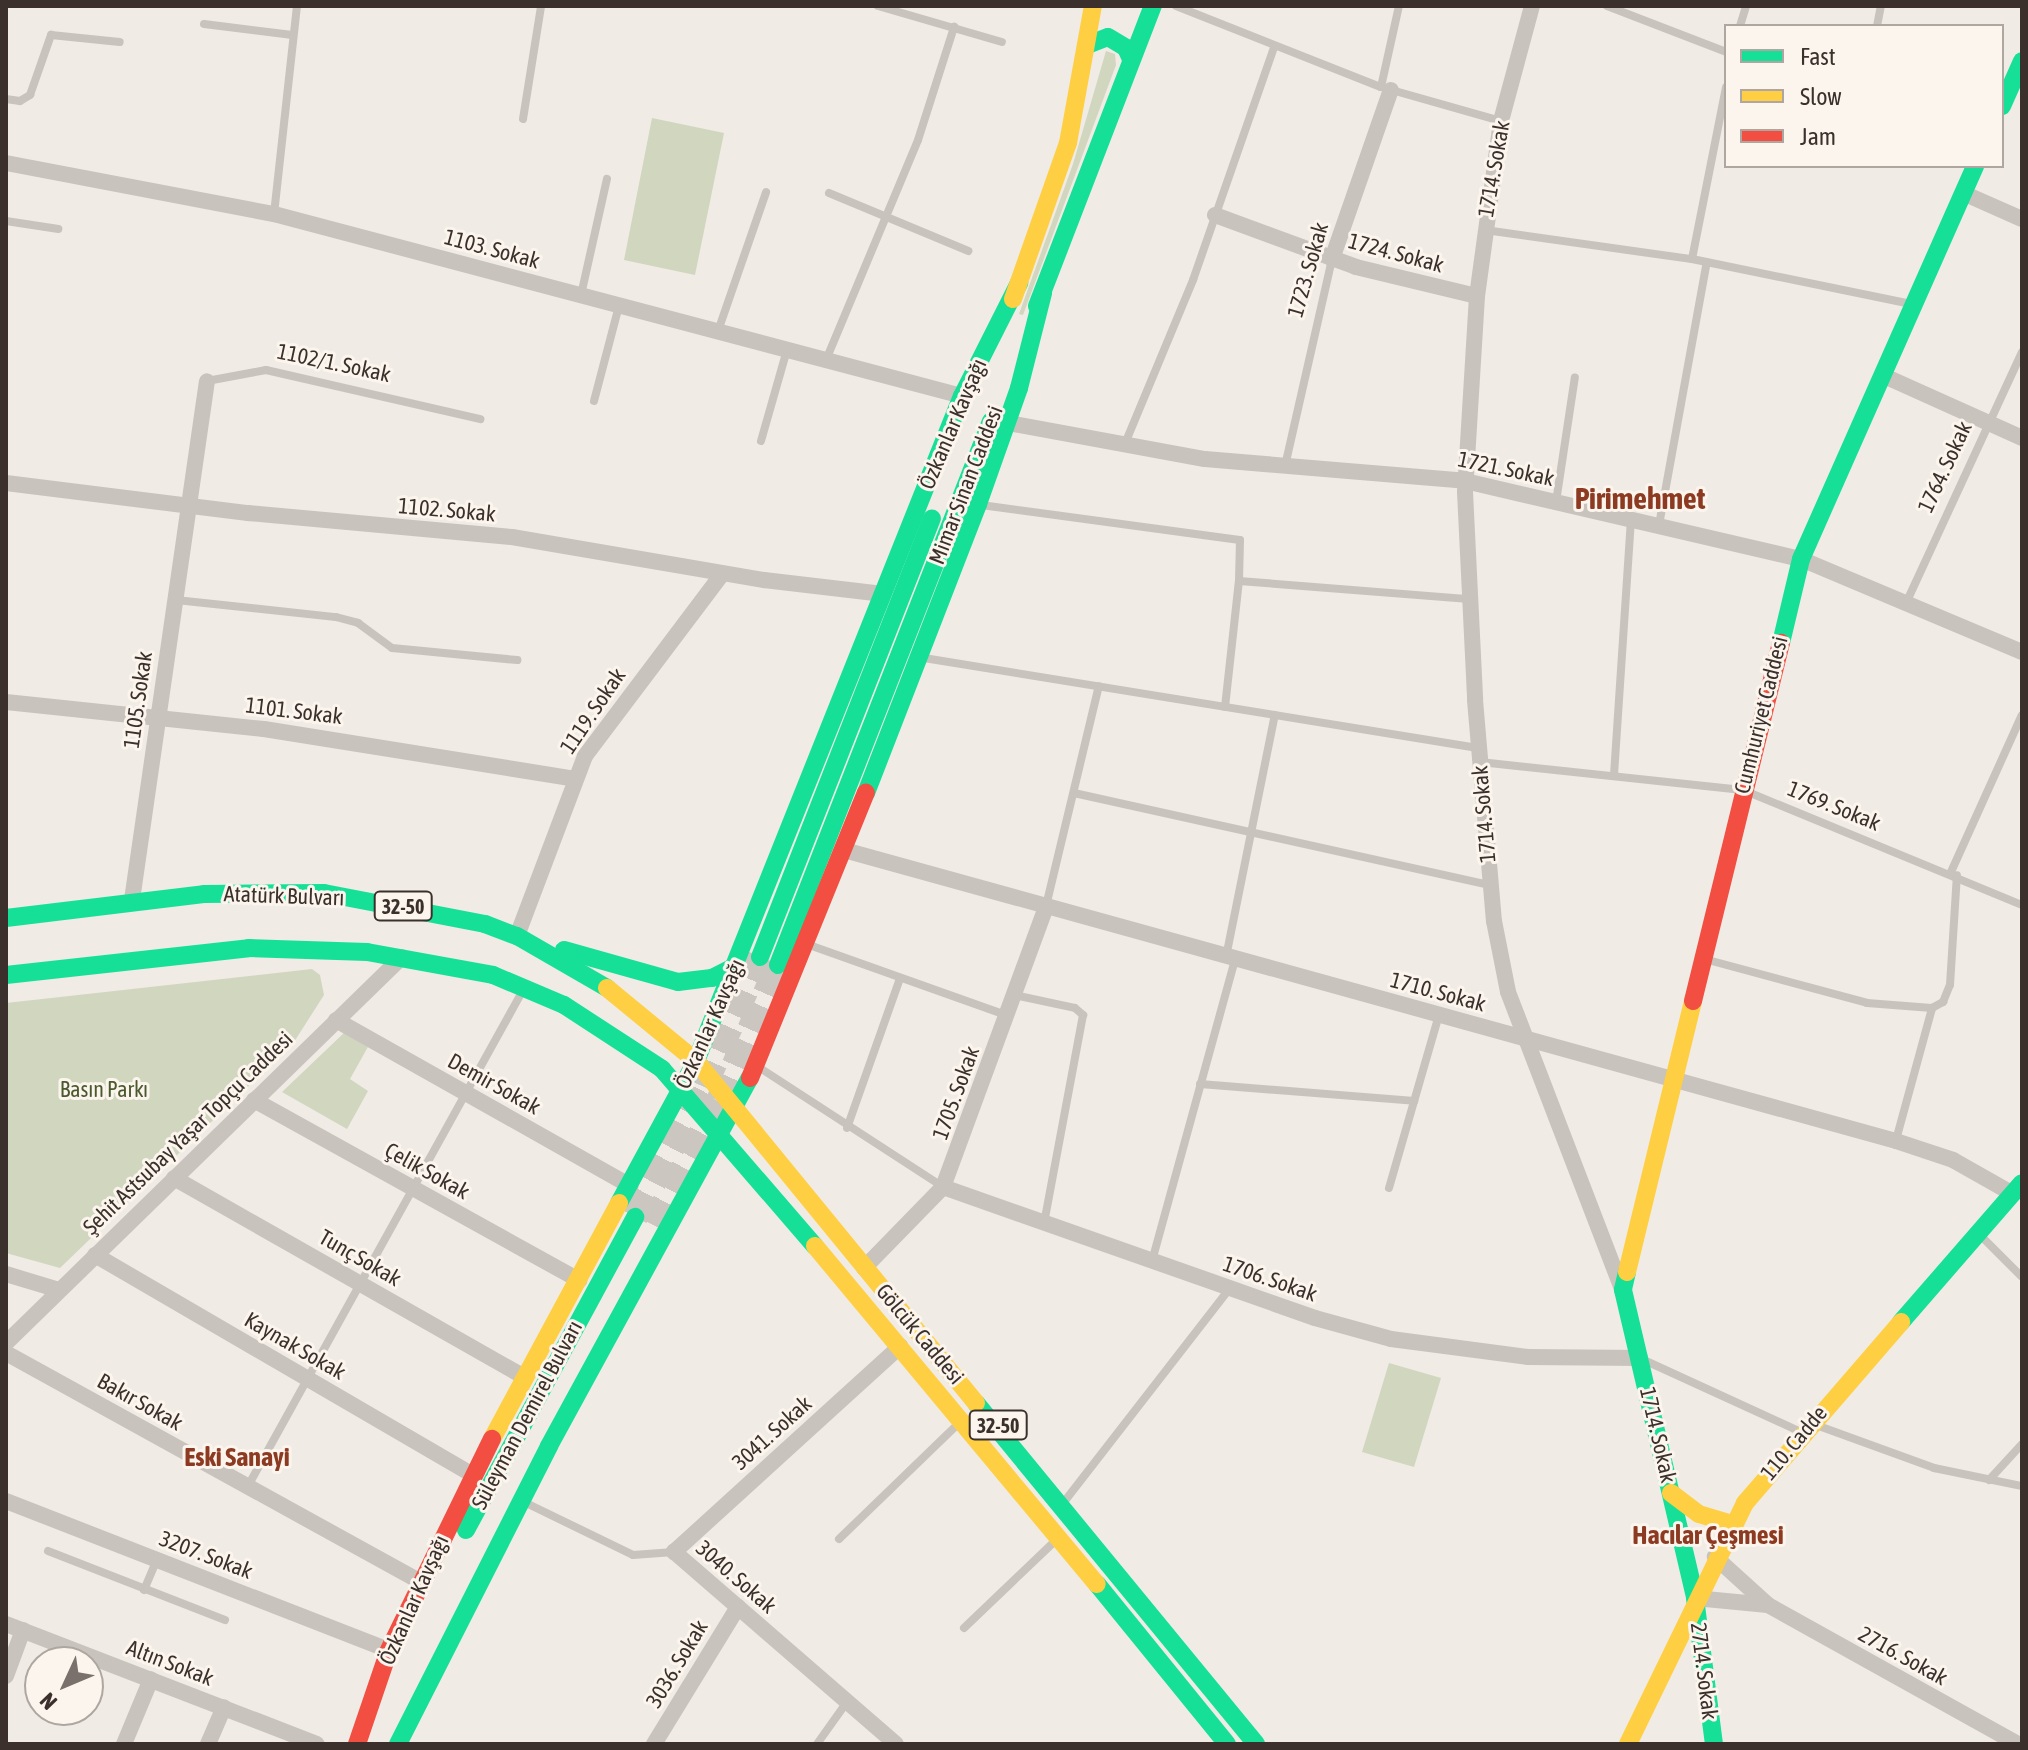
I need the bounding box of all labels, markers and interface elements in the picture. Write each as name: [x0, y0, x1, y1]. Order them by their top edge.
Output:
legend: [1724, 24, 2004, 168]
text: Fast: [1800, 43, 1836, 70]
text: Slow: [1800, 83, 1842, 110]
street label: 1714. Sokak: [1473, 119, 1515, 219]
text: Jam: [1800, 123, 1836, 150]
street label: 1723. Sokak: [1282, 220, 1334, 320]
street label: 1103. Sokak: [442, 224, 542, 274]
street label: 1724. Sokak: [1346, 228, 1446, 278]
street label: 1102/1. Sokak: [275, 338, 393, 388]
street label: Özkanlar Kavşağı: [914, 355, 992, 493]
street label: Mimar Sinan Caddesi: [924, 402, 1008, 568]
street label: 1764. Sokak: [1912, 417, 1978, 517]
street label: 1721. Sokak: [1456, 446, 1556, 492]
district label: Pirimehmet: [1575, 480, 1705, 516]
street label: 1102. Sokak: [397, 493, 497, 527]
street label: Cumhuriyet Caddesi: [1729, 634, 1793, 796]
street label: 1105. Sokak: [118, 650, 158, 750]
street label: 1119. Sokak: [555, 663, 631, 759]
street label: 1101. Sokak: [244, 692, 344, 730]
street label: 1714. Sokak: [1467, 764, 1501, 864]
street label: 1769. Sokak: [1784, 776, 1884, 836]
street label: Atatürk Bulvarı: [223, 881, 345, 911]
road number: 32-50: [373, 890, 433, 922]
street label: Özkanlar Kavşağı: [670, 955, 750, 1093]
street label: 1710. Sokak: [1388, 967, 1488, 1017]
street label: Şehit Astsubay Yaşar Topçu Caddesi: [78, 1026, 298, 1240]
street label: 1705. Sokak: [927, 1043, 985, 1143]
street label: Demir Sokak: [443, 1048, 545, 1120]
park label: Basın Parkı: [60, 1077, 148, 1103]
street label: Çelik Sokak: [380, 1137, 474, 1205]
street label: Tunç Sokak: [314, 1224, 406, 1292]
street label: 1706. Sokak: [1220, 1251, 1320, 1307]
street label: Gölcük Caddesi: [870, 1278, 970, 1390]
street label: Kaynak Sokak: [240, 1306, 350, 1386]
street label: Süleyman Demirel Bulvarı: [466, 1316, 588, 1514]
street label: Bakır Sokak: [93, 1368, 187, 1436]
street label: 1714. Sokak: [1634, 1385, 1682, 1485]
street label: 3041. Sokak: [727, 1391, 817, 1475]
street label: 110. Cadde: [1755, 1400, 1833, 1486]
road number: 32-50: [968, 1409, 1028, 1441]
district label: Eski Sanayi: [184, 1442, 290, 1474]
district label: Hacılar Çeşmesi: [1632, 1520, 1784, 1552]
street label: 3207. Sokak: [156, 1525, 256, 1585]
street label: Özkanlar Kavşağı: [374, 1531, 454, 1669]
street label: 3040. Sokak: [691, 1535, 781, 1619]
street label: 3036. Sokak: [641, 1615, 713, 1713]
street label: 2714. Sokak: [1685, 1621, 1723, 1721]
street label: 2716. Sokak: [1854, 1621, 1952, 1691]
street label: Altın Sokak: [123, 1634, 217, 1692]
north arrow: [24, 1646, 104, 1726]
text: N: [34, 1688, 62, 1715]

